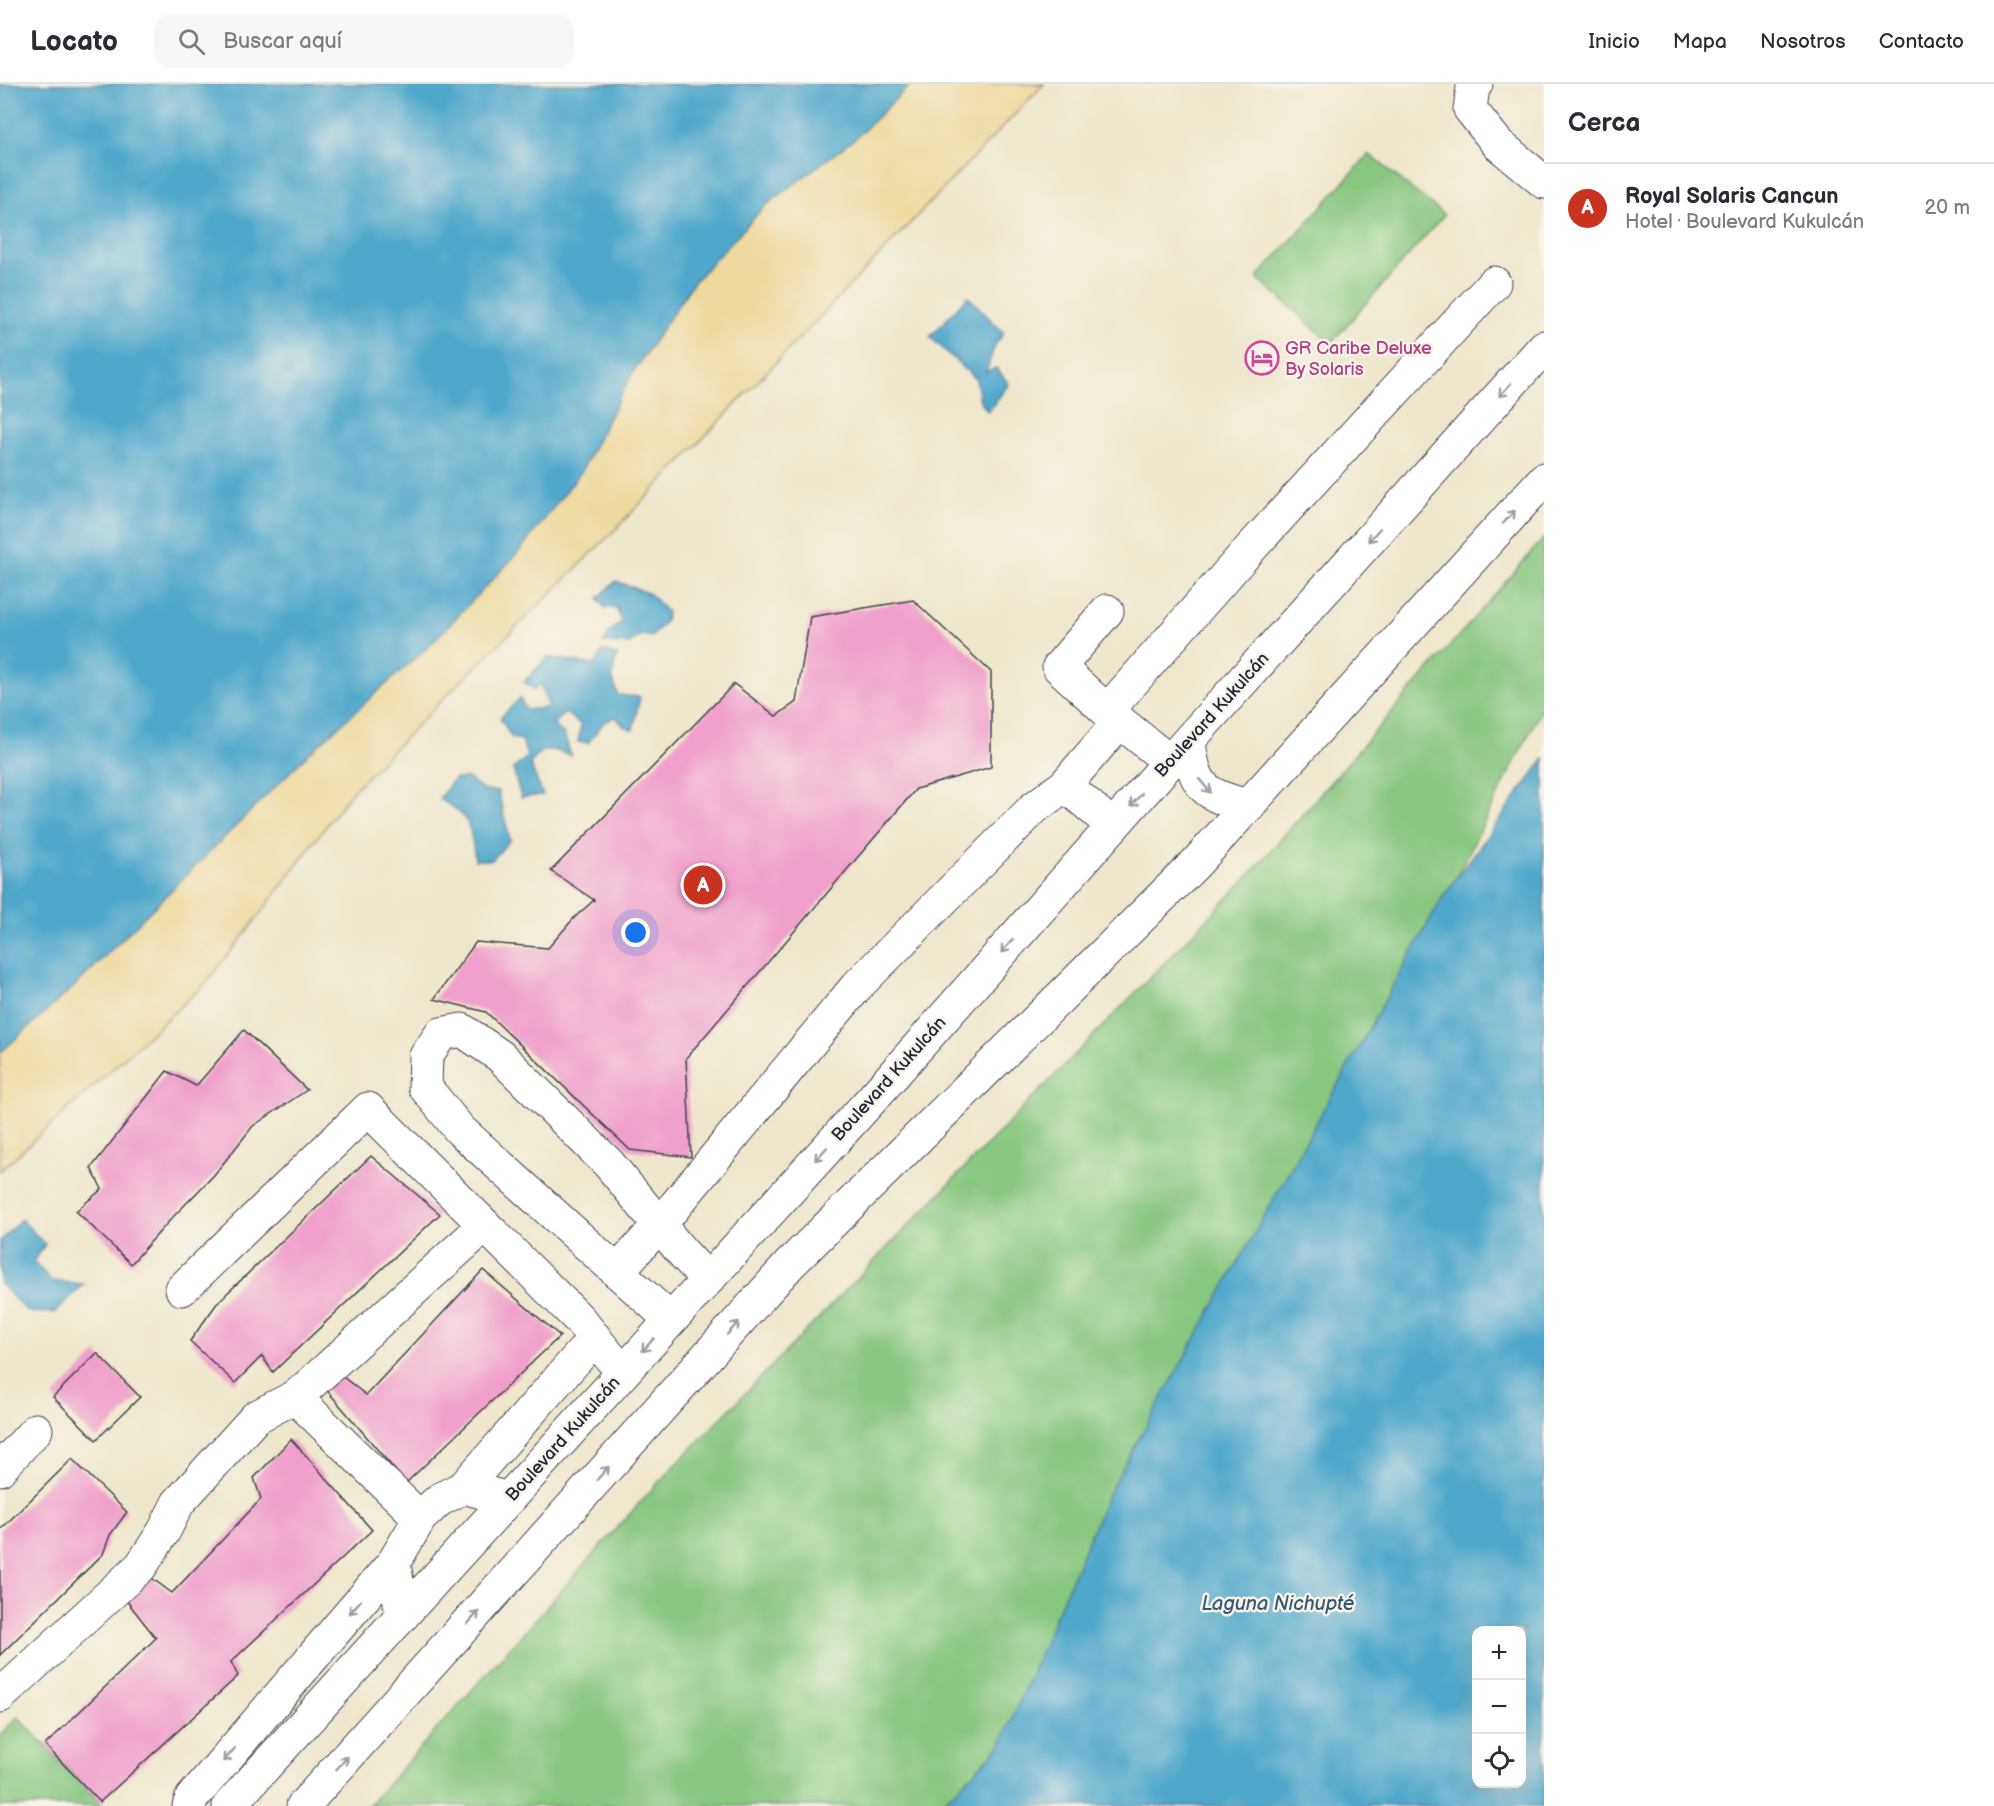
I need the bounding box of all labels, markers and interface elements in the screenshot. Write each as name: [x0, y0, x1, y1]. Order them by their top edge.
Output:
search box: [154, 14, 574, 68]
text: Locato: [30, 25, 118, 58]
icon: search: [175, 25, 208, 58]
text: Buscar aquí: [223, 28, 342, 55]
text: Inicio: [1589, 29, 1640, 54]
text: Mapa: [1673, 29, 1727, 54]
text: Nosotros: [1760, 29, 1846, 54]
text: Contacto: [1879, 29, 1964, 54]
text: Cerca: [1568, 108, 1640, 139]
text: Royal Solaris Cancun: [1625, 183, 1839, 210]
text: A: [1581, 196, 1594, 220]
text: 20 m: [1925, 196, 1970, 220]
text: Hotel · Boulevard Kukulcán: [1625, 210, 1864, 234]
place label: GR Caribe Deluxe By Solaris: [1285, 338, 1432, 380]
hotel icon: GR Caribe Deluxe By Solaris: [1244, 340, 1280, 376]
one-way arrow: [1498, 382, 1512, 397]
one-way arrow: [1502, 510, 1516, 525]
one-way arrow: [1367, 527, 1381, 542]
street label: Boulevard Kukulcán: [1150, 648, 1274, 782]
one-way arrow: [1198, 778, 1211, 794]
one-way arrow: [1129, 792, 1143, 807]
pin: A: [684, 862, 722, 908]
your location: [621, 918, 650, 947]
one-way arrow: [1000, 938, 1014, 953]
street label: Boulevard Kukulcán: [827, 1012, 951, 1146]
one-way arrow: [814, 1147, 828, 1162]
one-way arrow: [726, 1320, 740, 1335]
one-way arrow: [641, 1338, 655, 1353]
street label: Boulevard Kukulcán: [501, 1372, 625, 1506]
one-way arrow: [596, 1465, 610, 1480]
water label: Laguna Nichupté: [1202, 1592, 1355, 1616]
one-way arrow: [349, 1599, 362, 1615]
one-way arrow: [466, 1610, 480, 1625]
map controls: [1472, 1626, 1526, 1788]
button: +: [1472, 1626, 1526, 1680]
button: −: [1472, 1680, 1526, 1734]
button: locate: [1472, 1734, 1526, 1788]
one-way arrow: [222, 1747, 236, 1762]
one-way arrow: [335, 1755, 349, 1770]

